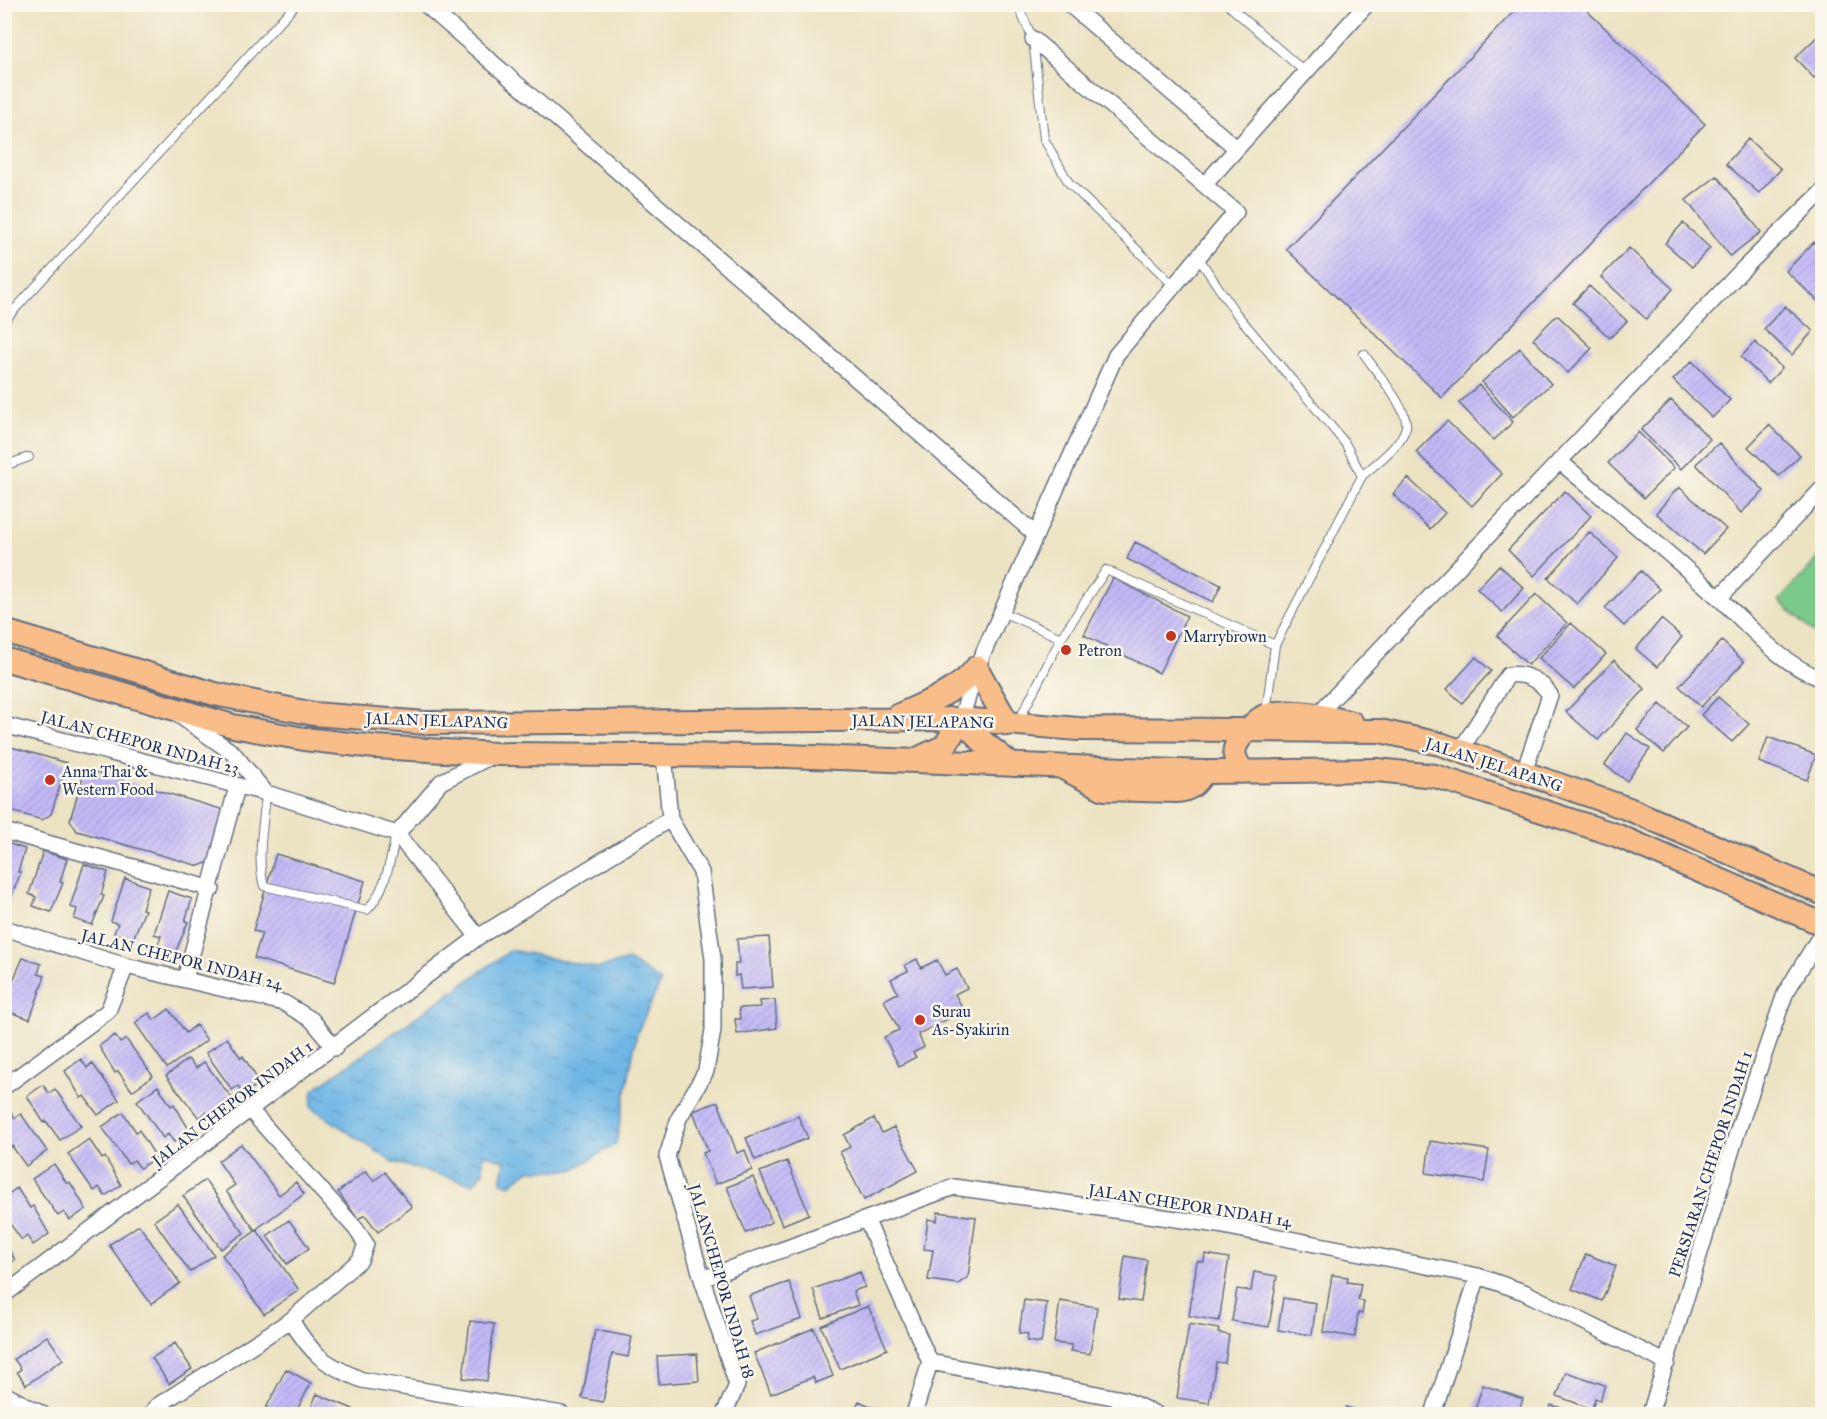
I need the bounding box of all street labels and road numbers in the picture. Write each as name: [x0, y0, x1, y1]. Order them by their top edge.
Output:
street label: JALAN CHEPOR INDAH 23: [36, 706, 241, 779]
street label: JALAN JELAPANG: [363, 708, 509, 733]
street label: JALAN JELAPANG: [849, 711, 995, 733]
street label: JALAN JELAPANG: [1421, 733, 1565, 797]
street label: JALAN CHEPOR INDAH 24: [77, 925, 286, 995]
street label: JALAN CHEPOR INDAH 1: [147, 1037, 317, 1172]
street label: PERSIARAN CHEPOR INDAH 1: [1665, 1049, 1756, 1280]
street label: JALANCHEPOR INDAH 18: [683, 1180, 758, 1381]
street label: JALAN CHEPOR INDAH 14: [1085, 1180, 1294, 1232]

